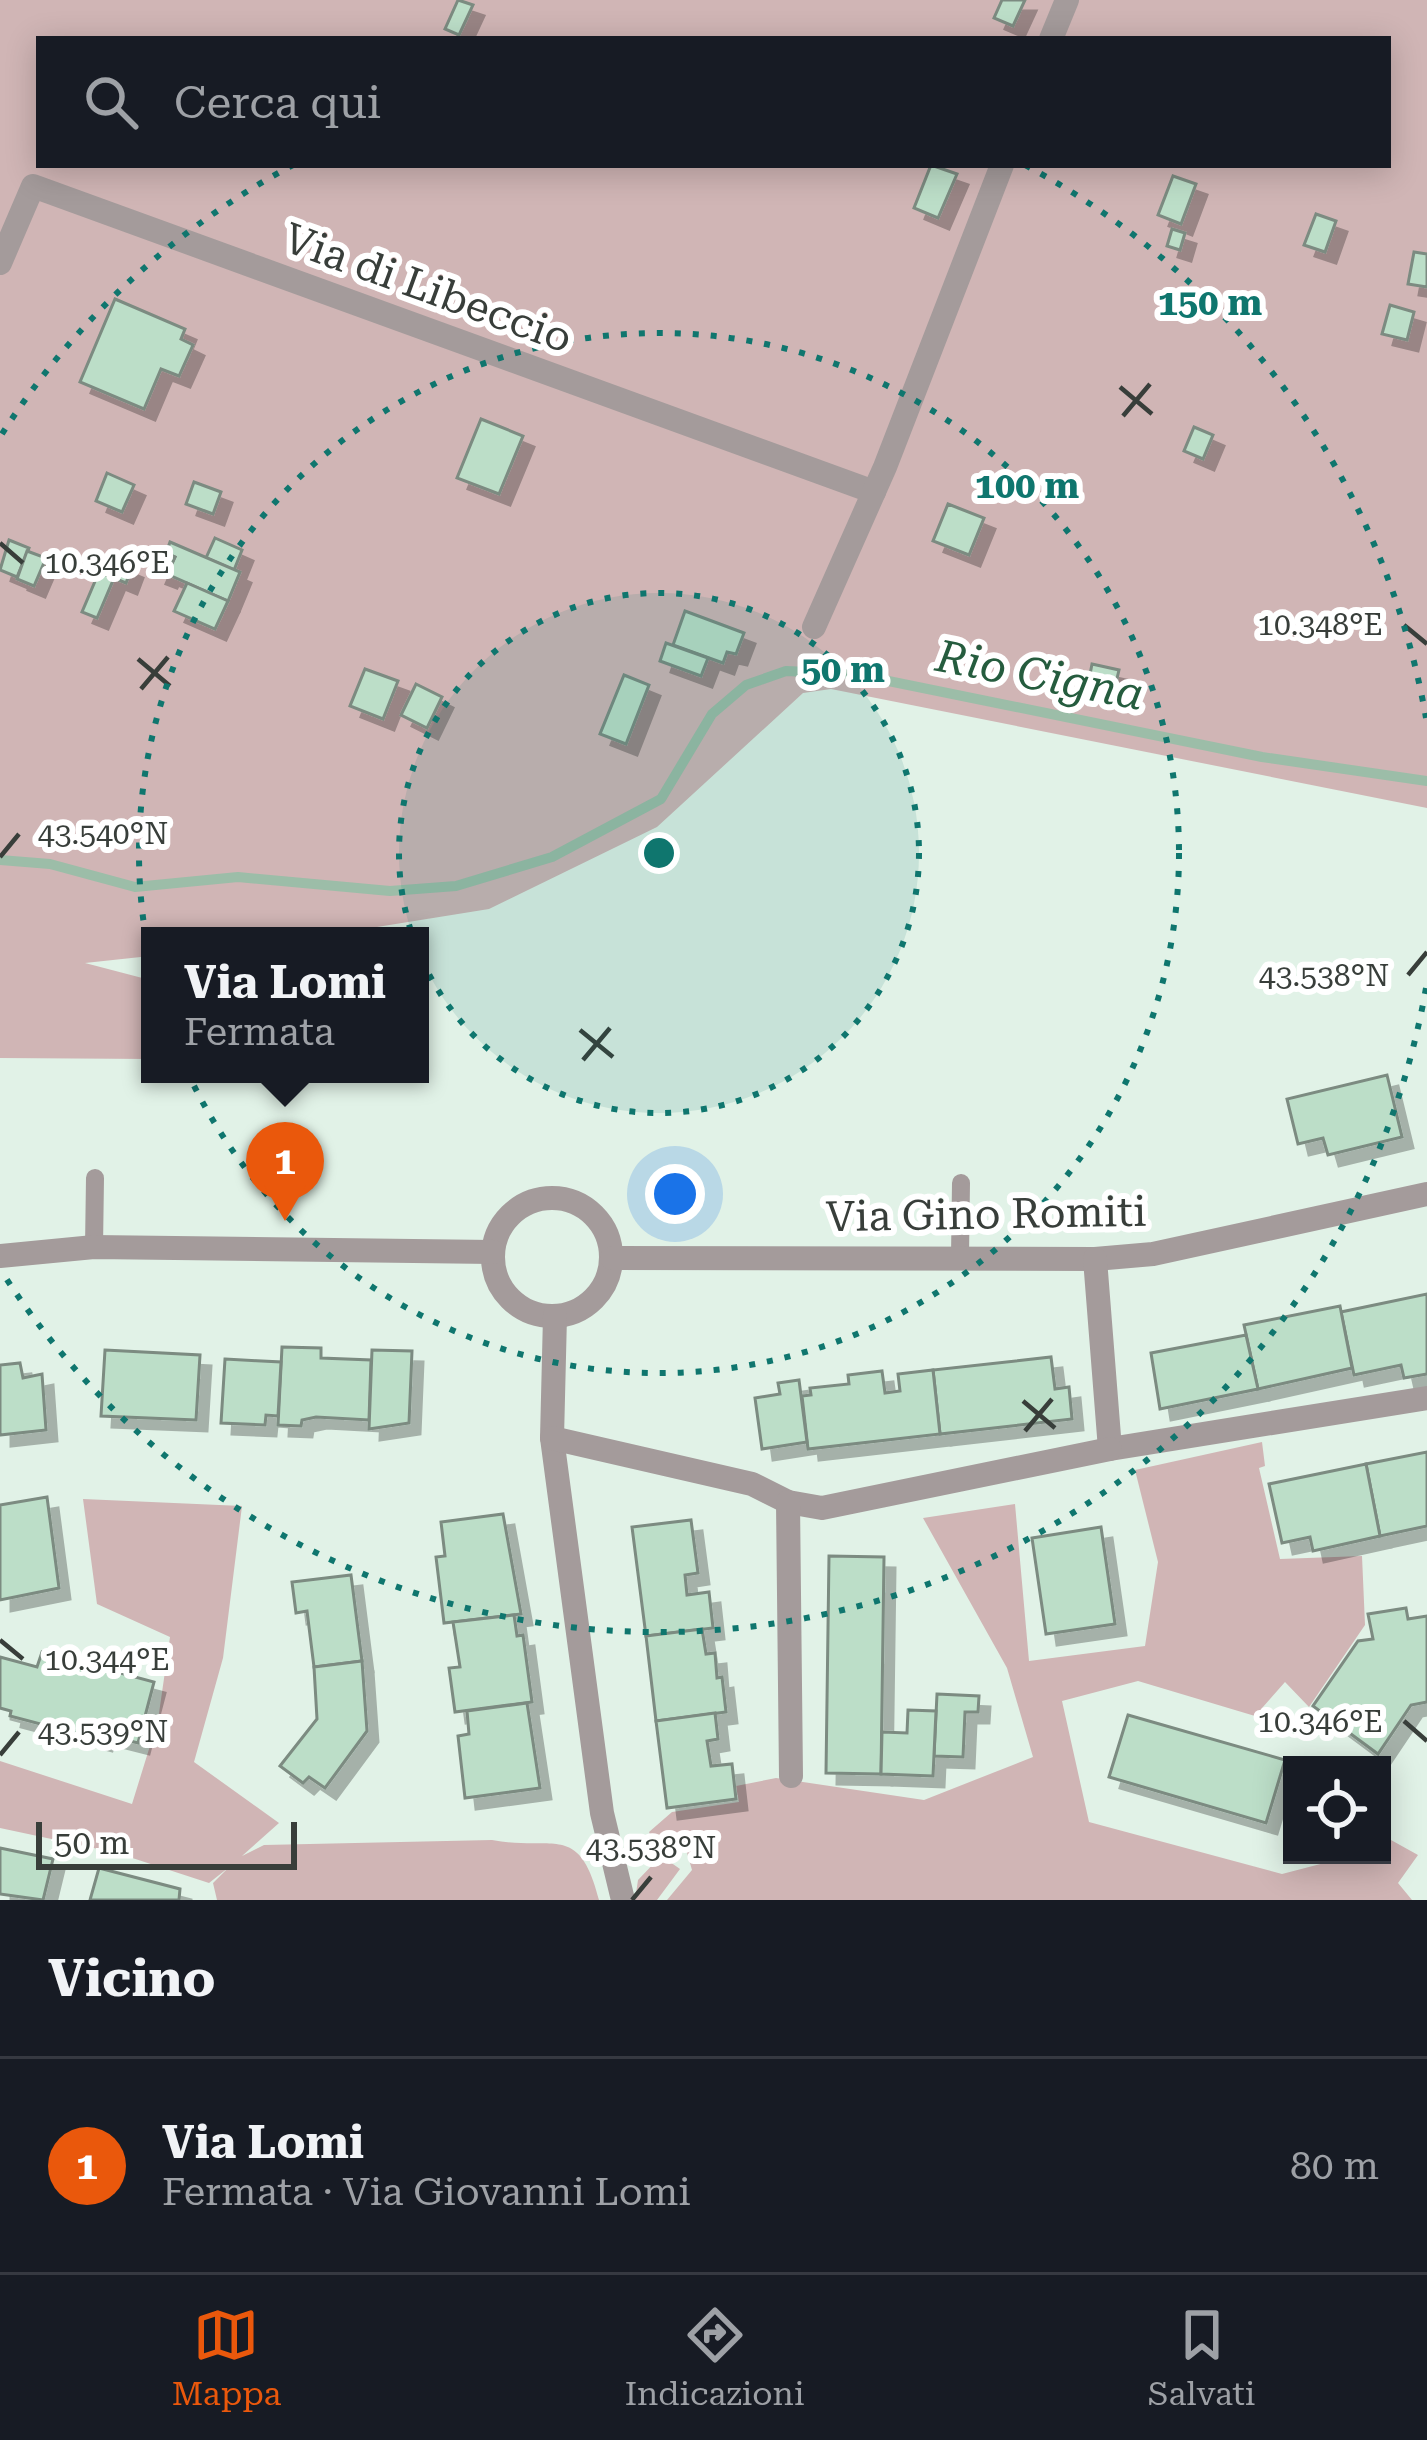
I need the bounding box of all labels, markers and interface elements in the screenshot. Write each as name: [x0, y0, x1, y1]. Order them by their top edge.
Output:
search box: [36, 36, 1391, 168]
icon: search: [78, 69, 144, 135]
text: Cerca qui: [174, 76, 381, 129]
street label: Via di Libeccio: [277, 213, 579, 363]
text: 150 m: [1158, 282, 1262, 324]
text: 100 m: [975, 465, 1079, 507]
text: 10.346°E: [44, 545, 170, 580]
text: 10.348°E: [1257, 607, 1383, 642]
water label: Rio Cigna: [931, 629, 1148, 721]
text: 50 m: [801, 649, 885, 691]
text: 43.540°N: [38, 816, 168, 851]
centre of rings: [638, 832, 680, 874]
popup: [141, 927, 429, 1083]
text: Via Lomi: [184, 956, 386, 1009]
text: 43.538°N: [1259, 958, 1389, 993]
text: Fermata: [184, 1009, 335, 1055]
pin: 1: [246, 1122, 324, 1221]
your location: [645, 1164, 705, 1224]
street label: Via Gino Romiti: [825, 1187, 1147, 1241]
text: 10.344°E: [44, 1642, 170, 1677]
text: 10.346°E: [1257, 1704, 1383, 1739]
text: 43.539°N: [38, 1714, 168, 1749]
map controls: [1283, 1756, 1391, 1864]
button: locate: [1283, 1756, 1391, 1864]
scale bar: [36, 1816, 297, 1869]
text: 50 m: [54, 1823, 129, 1862]
text: 43.538°N: [586, 1830, 716, 1865]
text: Vicino: [48, 1949, 216, 2008]
text: Via Lomi: [162, 2116, 364, 2169]
text: 1: [76, 2143, 98, 2189]
text: 80 m: [1290, 2143, 1379, 2189]
text: Fermata · Via Giovanni Lomi: [162, 2169, 691, 2215]
tab: Mappa: [172, 2302, 281, 2413]
tab: Indicazioni: [625, 2302, 804, 2413]
tab: Salvati: [1148, 2302, 1255, 2413]

